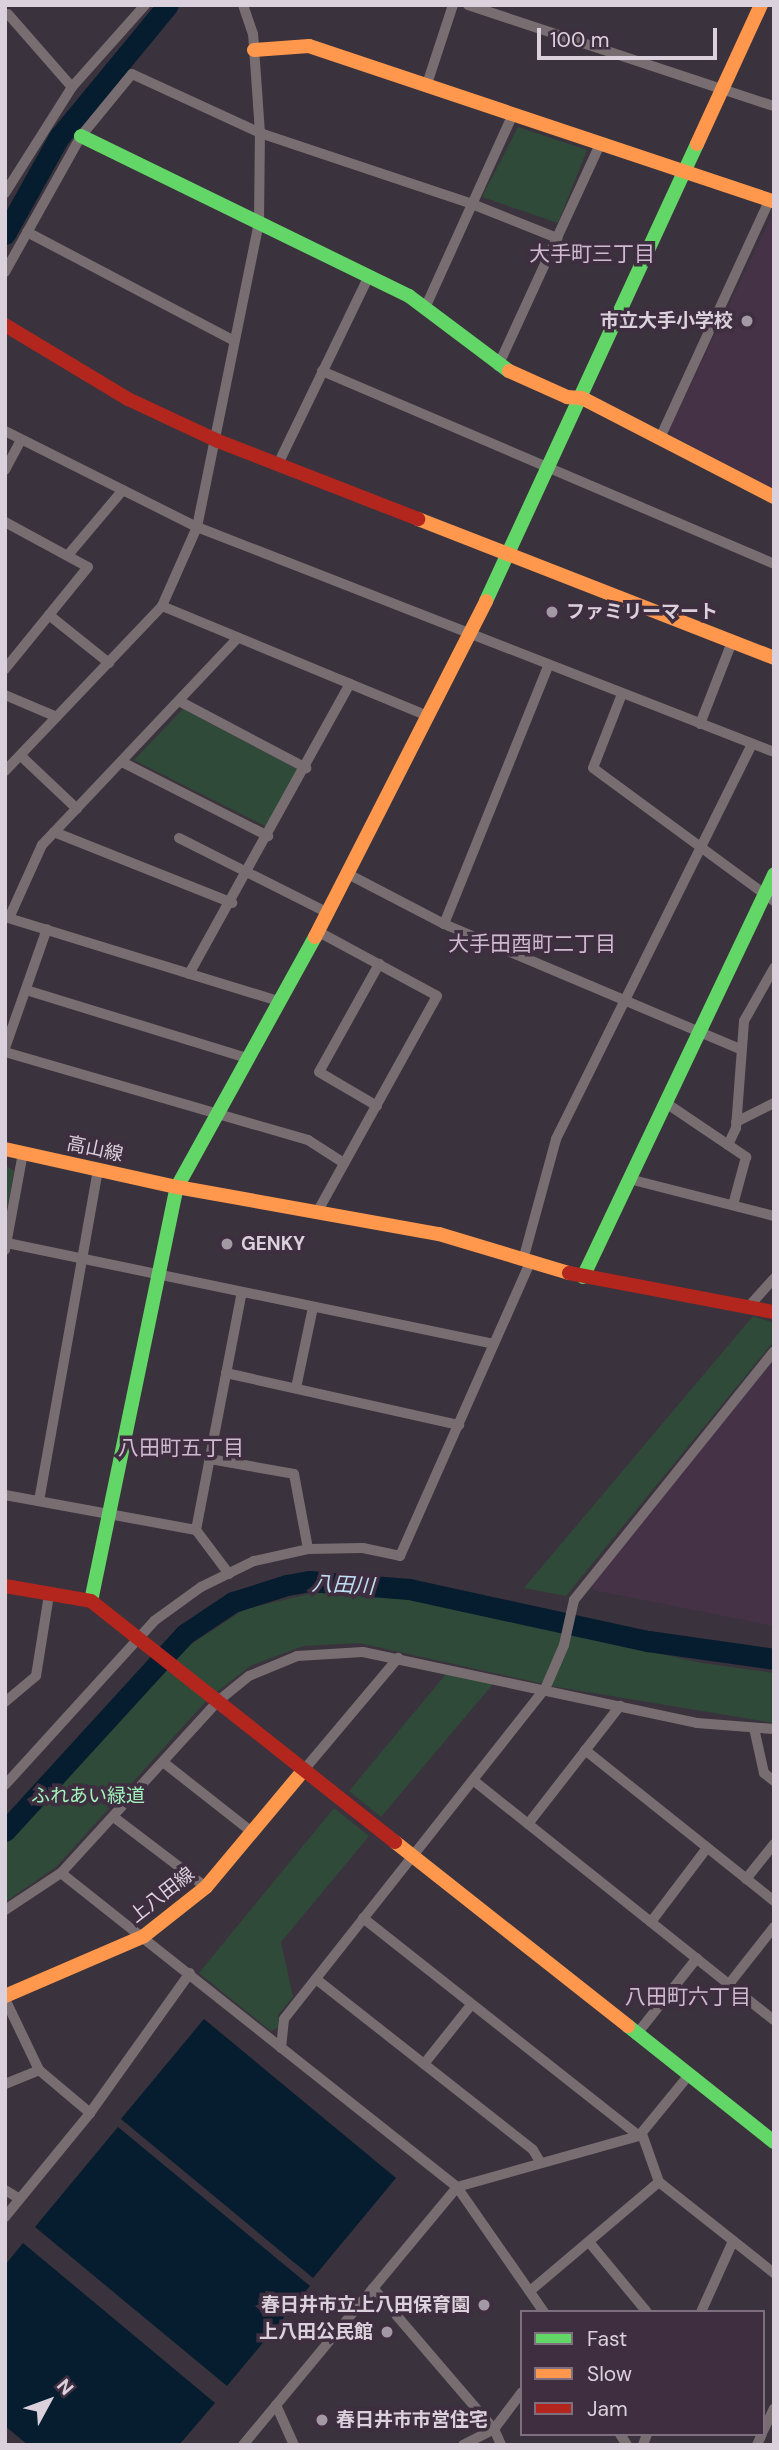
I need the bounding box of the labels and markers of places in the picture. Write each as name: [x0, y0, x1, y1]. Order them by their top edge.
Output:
place label: 市立大手小学校: [600, 310, 733, 332]
marker: 市立大手小学校: [739, 313, 755, 329]
place label: ファミリーマート: [566, 601, 718, 623]
marker: ファミリーマート: [544, 604, 560, 620]
place label: GENKY: [241, 1233, 305, 1255]
marker: GENKY: [219, 1236, 235, 1252]
place label: 春日井市立上八田保育園: [261, 2294, 470, 2316]
marker: 春日井市立上八田保育園: [476, 2297, 492, 2313]
place label: 上八田公民館: [259, 2321, 373, 2343]
marker: 上八田公民館: [379, 2324, 395, 2340]
place label: 春日井市市営住宅: [336, 2409, 488, 2431]
marker: 春日井市市営住宅: [314, 2412, 330, 2428]

